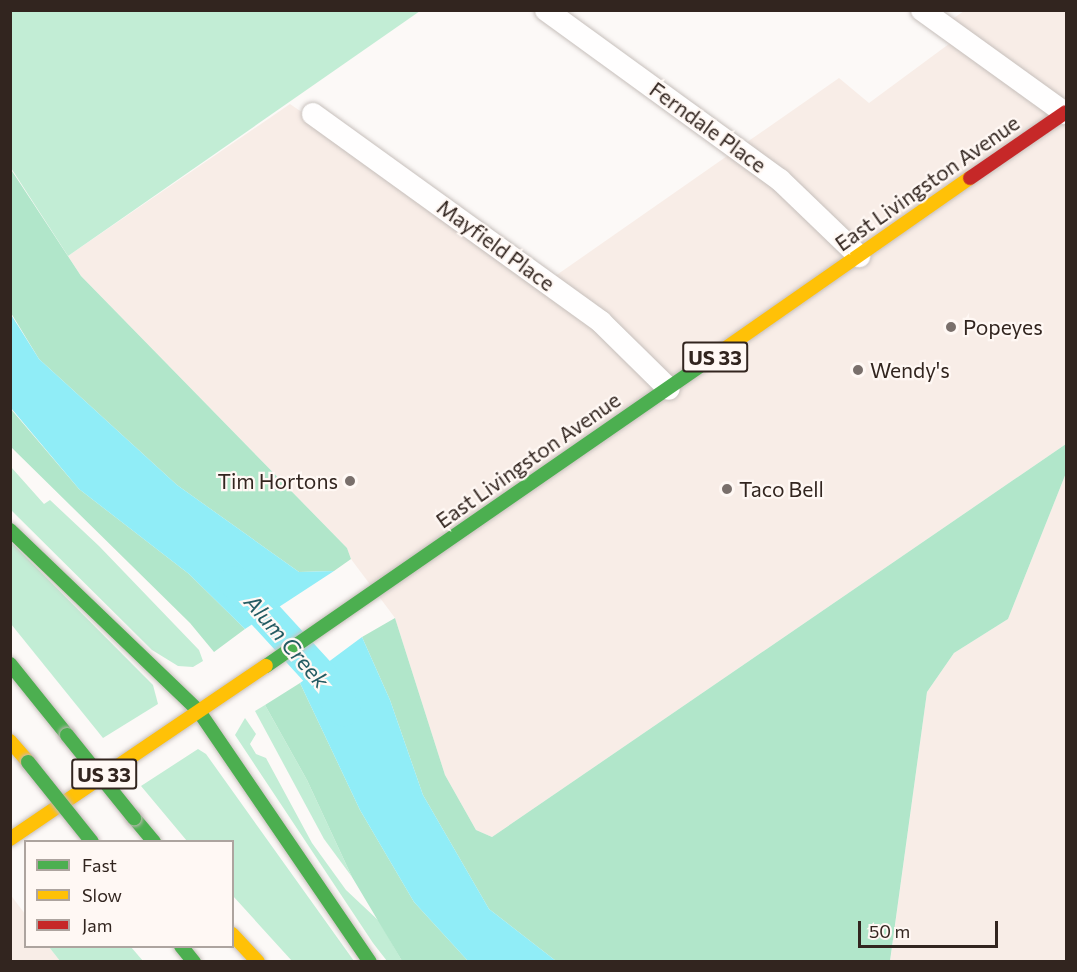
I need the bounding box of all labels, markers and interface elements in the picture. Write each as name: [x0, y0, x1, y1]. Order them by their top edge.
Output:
street label: Ferndale Place: [645, 76, 771, 178]
street label: East Livingston Avenue: [830, 110, 1024, 256]
street label: Mayfield Place: [432, 194, 560, 296]
place label: Popeyes: [963, 314, 1043, 340]
marker: Popeyes: [944, 320, 958, 334]
road number: US 33: [682, 340, 748, 374]
place label: Wendy's: [870, 357, 950, 383]
marker: Wendy's: [851, 363, 865, 377]
street label: East Livingston Avenue: [431, 387, 625, 533]
place label: Tim Hortons: [218, 468, 338, 494]
marker: Tim Hortons: [343, 474, 357, 488]
place label: Taco Bell: [739, 476, 824, 502]
marker: Taco Bell: [720, 482, 734, 496]
water label: Alum Creek: [239, 589, 335, 693]
road number: US 33: [71, 757, 137, 791]
legend: [24, 840, 234, 948]
text: Fast: [82, 854, 117, 876]
text: Slow: [82, 884, 122, 906]
scale bar: [861, 909, 1000, 947]
text: Jam: [82, 914, 112, 936]
text: 50 m: [869, 920, 910, 942]

